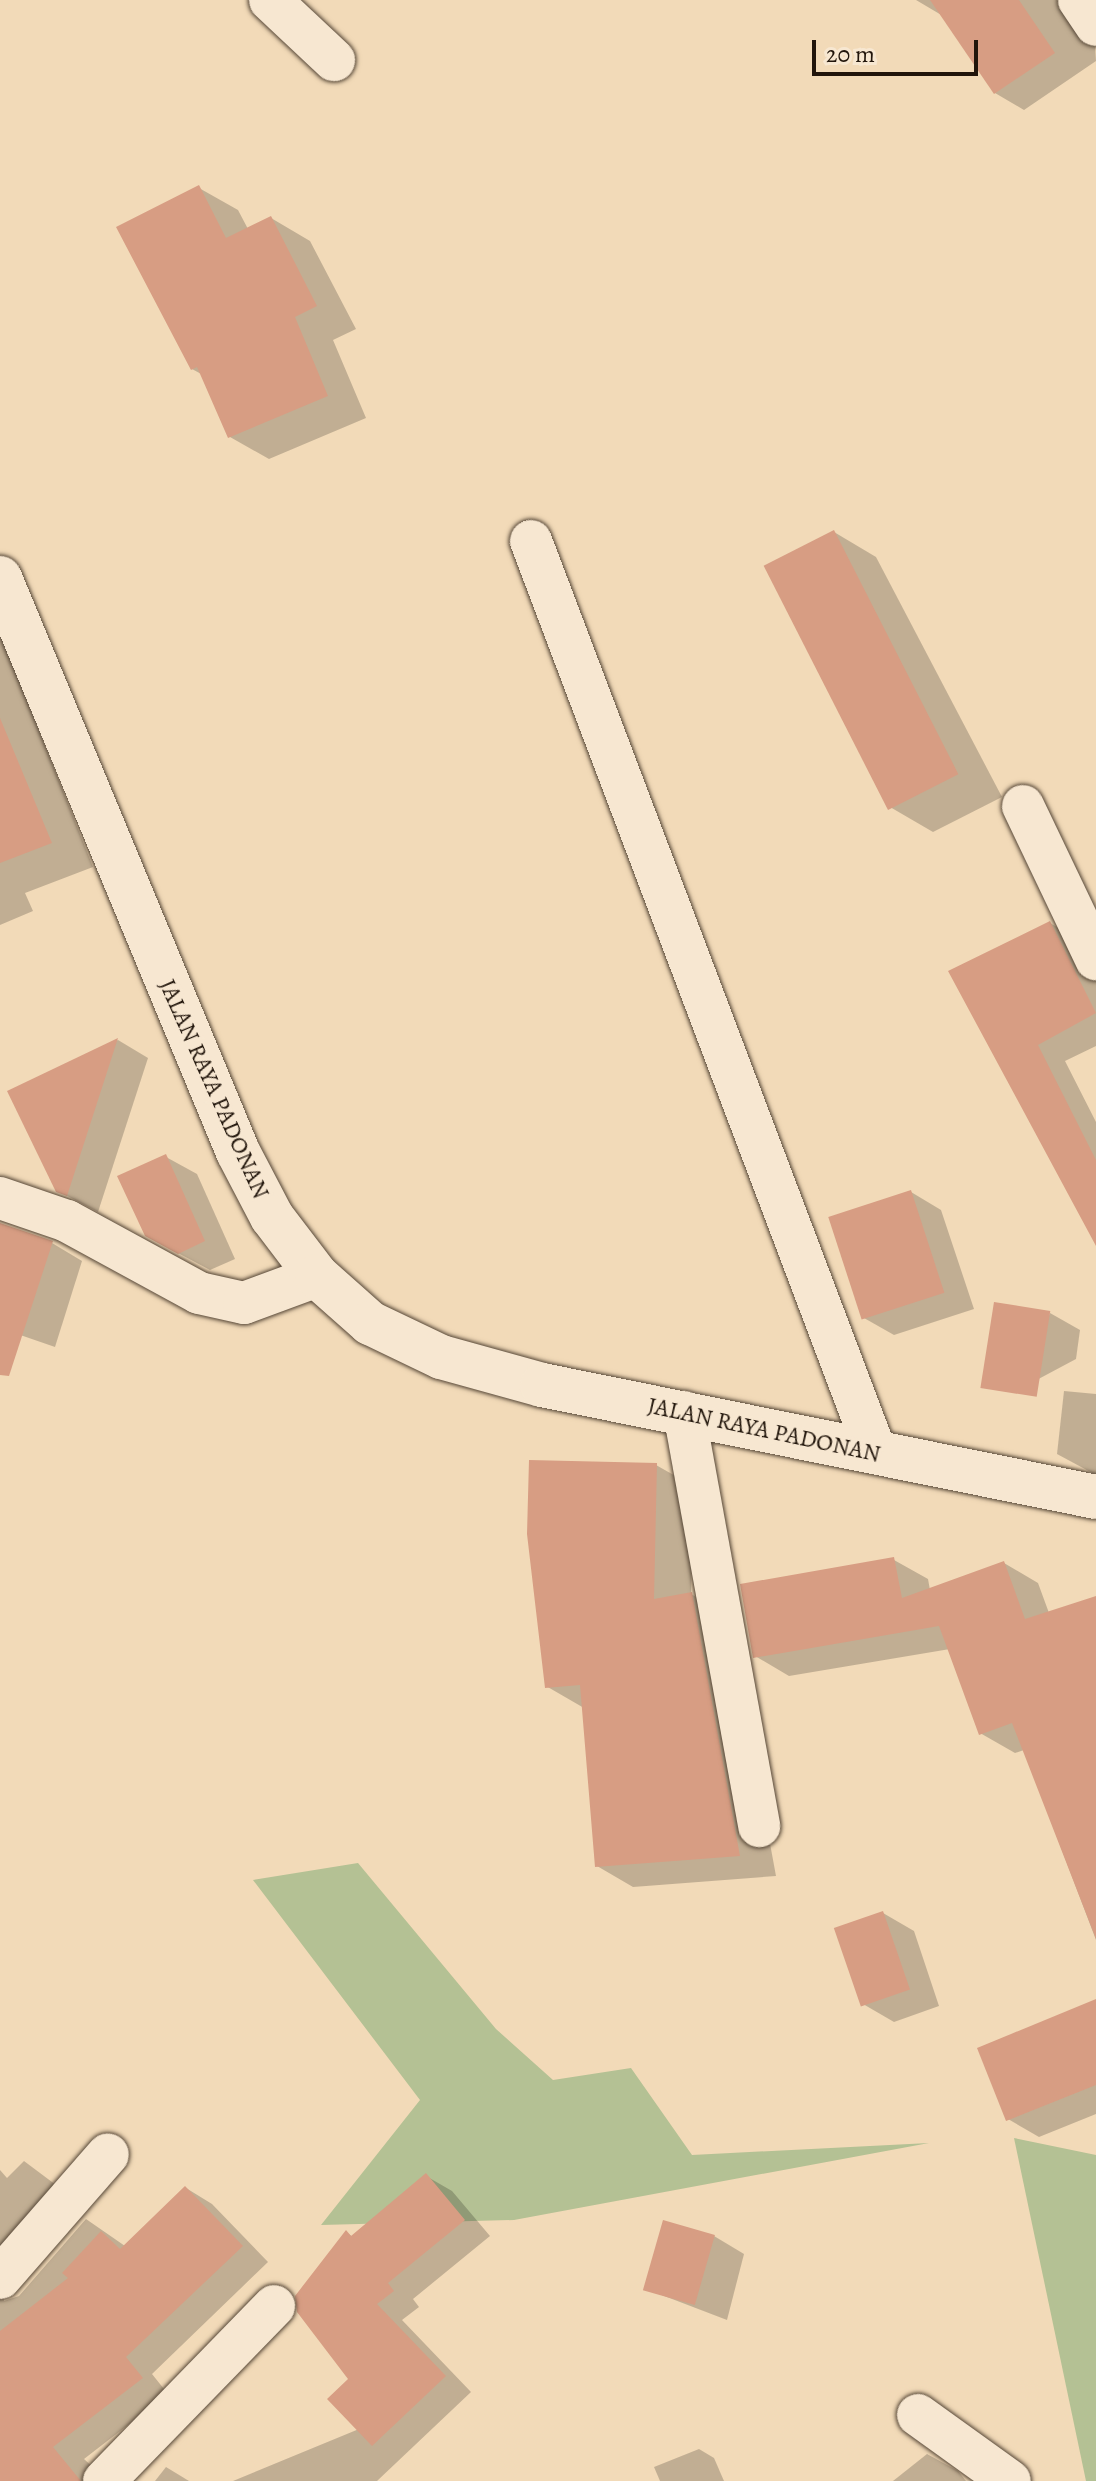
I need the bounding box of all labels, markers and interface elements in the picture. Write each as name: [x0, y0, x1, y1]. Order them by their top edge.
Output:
scale bar: [816, 24, 982, 74]
text: 20 m: [826, 38, 875, 70]
street label: JALAN RAYA PADONAN: [153, 975, 275, 1203]
street label: JALAN RAYA PADONAN: [645, 1391, 883, 1469]

